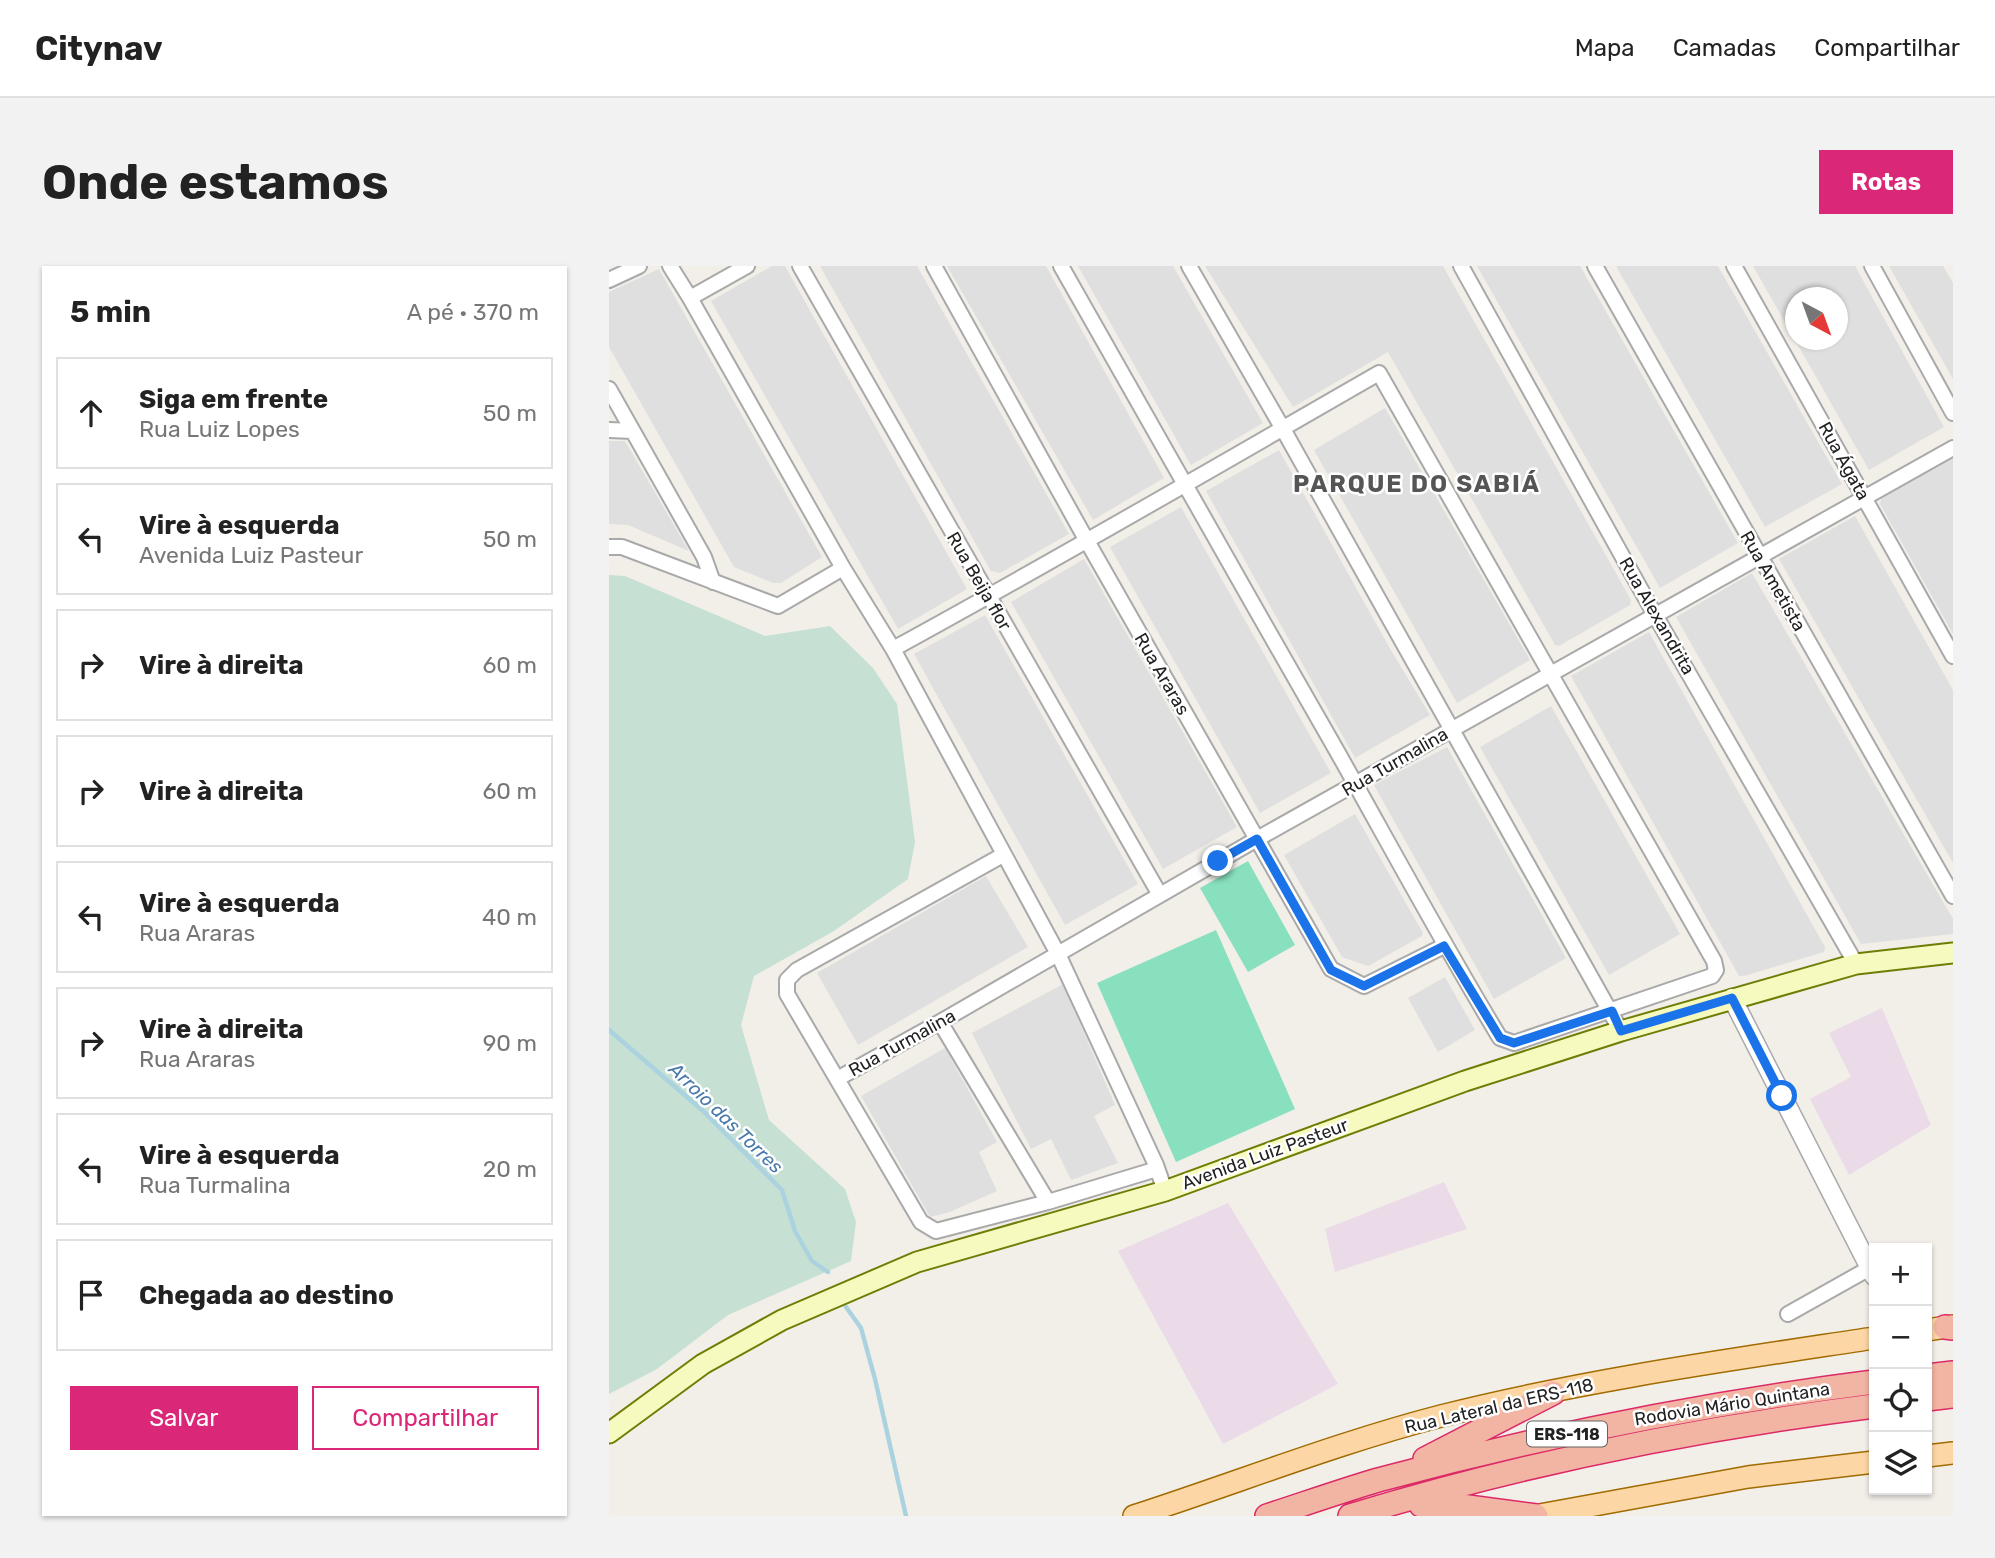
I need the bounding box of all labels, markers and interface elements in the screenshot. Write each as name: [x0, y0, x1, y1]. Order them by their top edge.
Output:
text: Citynav: [35, 29, 163, 68]
text: Mapa: [1575, 34, 1635, 62]
text: Camadas: [1673, 34, 1776, 62]
text: Compartilhar: [1814, 34, 1960, 62]
button: Rotas: [1819, 150, 1953, 214]
text: Onde estamos: [42, 153, 389, 211]
north arrow: [1785, 287, 1848, 350]
text: 5 min: [70, 294, 151, 330]
text: A pé · 370 m: [407, 298, 539, 326]
text: Siga em frente: [139, 384, 328, 415]
icon: ahead: [72, 394, 110, 432]
text: 50 m: [483, 399, 537, 427]
text: Rua Luiz Lopes: [139, 415, 300, 443]
street label: Rua Ágata: [1814, 418, 1874, 504]
district label: PARQUE DO SABIÁ: [1293, 470, 1541, 498]
text: Vire à esquerda: [139, 510, 340, 541]
icon: left: [72, 520, 110, 558]
text: 50 m: [483, 525, 537, 553]
street label: Rua Ametista: [1735, 527, 1811, 635]
street label: Rua Beija flor: [942, 528, 1016, 634]
text: Avenida Luiz Pasteur: [139, 541, 363, 569]
street label: Rua Alexandrita: [1614, 553, 1700, 679]
street label: Rua Araras: [1130, 629, 1194, 719]
icon: right: [72, 646, 110, 684]
text: Vire à direita: [139, 650, 304, 681]
text: 60 m: [482, 651, 537, 679]
street label: Rua Turmalina: [1338, 723, 1452, 801]
icon: right: [72, 772, 110, 810]
text: Vire à direita: [139, 776, 304, 807]
text: 60 m: [482, 777, 537, 805]
route end: [1202, 845, 1233, 876]
text: Vire à esquerda: [139, 888, 340, 919]
icon: left: [72, 898, 110, 936]
text: 40 m: [482, 903, 537, 931]
text: Rua Araras: [139, 919, 255, 947]
street label: Rua Turmalina: [845, 1005, 959, 1081]
text: Vire à direita: [139, 1014, 304, 1045]
icon: right: [72, 1024, 110, 1062]
text: 90 m: [483, 1029, 537, 1057]
text: Rua Araras: [139, 1045, 255, 1073]
water label: Arroio das Torres: [664, 1057, 788, 1178]
route start: [1766, 1080, 1797, 1111]
street label: Avenida Luiz Pasteur: [1179, 1114, 1351, 1194]
text: Vire à esquerda: [139, 1140, 340, 1171]
icon: left: [72, 1150, 110, 1188]
text: 20 m: [483, 1155, 537, 1183]
text: Rua Turmalina: [139, 1171, 291, 1199]
map controls: [1869, 1243, 1932, 1495]
button: +: [1869, 1243, 1932, 1306]
icon: arrive: [72, 1276, 110, 1314]
text: Chegada ao destino: [139, 1280, 394, 1311]
button: −: [1869, 1306, 1932, 1369]
button: locate: [1869, 1369, 1932, 1432]
street label: Rua Lateral da ERS-118: [1402, 1374, 1596, 1438]
street label: Rodovia Mário Quintana: [1633, 1378, 1831, 1430]
button: Salvar: [70, 1386, 298, 1450]
button: Compartilhar: [312, 1386, 539, 1450]
road number: ERS-118: [1527, 1422, 1607, 1446]
button: layers: [1869, 1432, 1932, 1495]

